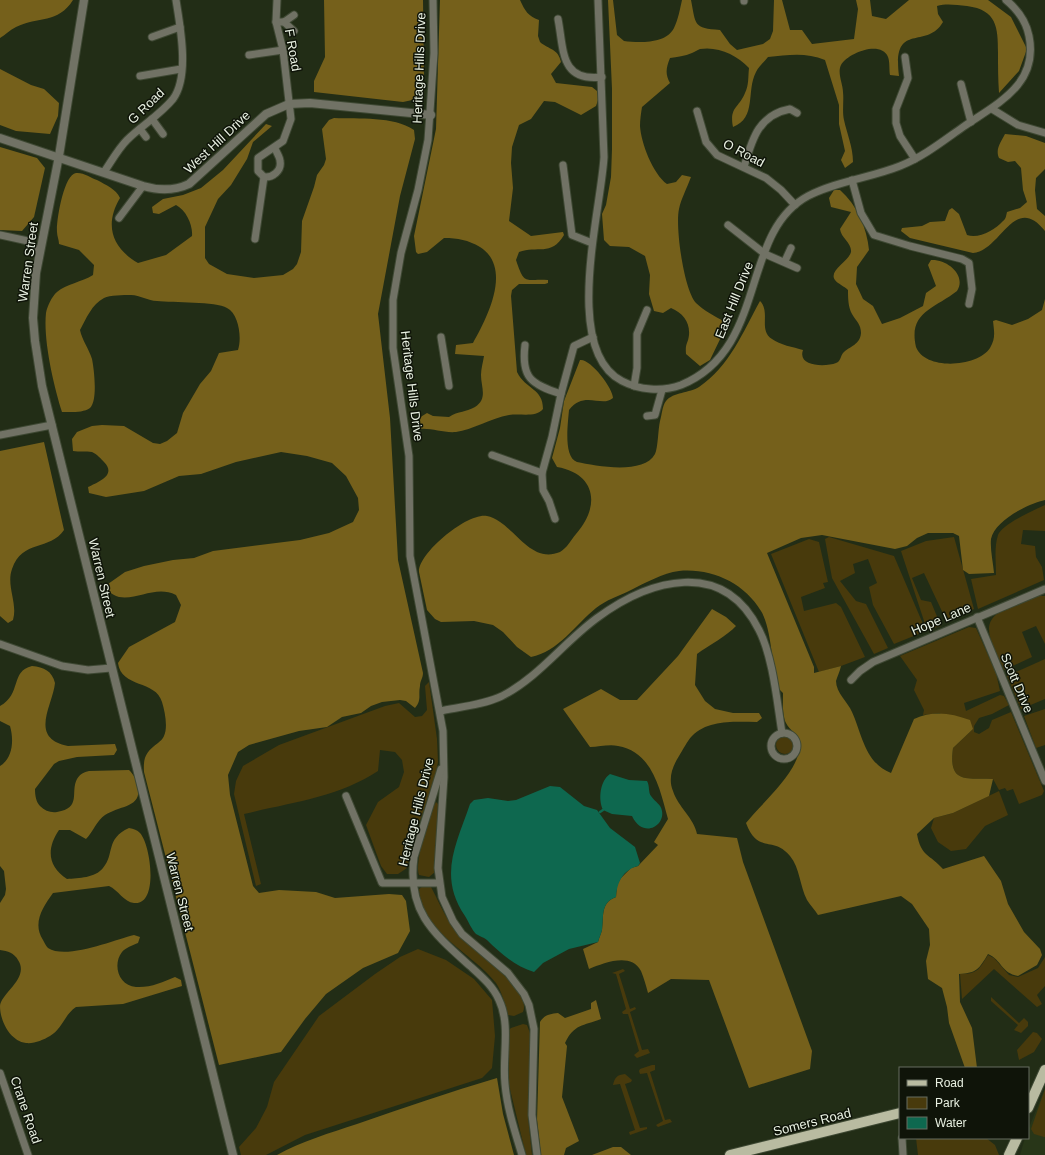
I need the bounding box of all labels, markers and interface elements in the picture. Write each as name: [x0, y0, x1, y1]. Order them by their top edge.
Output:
street label: Heritage Hills Drive: [410, 12, 428, 124]
street label: F Road: [282, 28, 304, 72]
street label: G Road: [125, 85, 167, 127]
street label: West Hill Drive: [181, 108, 253, 176]
street label: O Road: [721, 136, 767, 170]
street label: Warren Street: [15, 221, 41, 303]
street label: East Hill Drive: [712, 259, 756, 341]
street label: Heritage Hills Drive: [398, 330, 426, 442]
street label: Warren Street: [86, 537, 118, 619]
street label: Hope Lane: [909, 600, 973, 638]
street label: Scott Drive: [998, 651, 1036, 715]
street label: Heritage Hills Drive: [395, 756, 437, 868]
street label: Warren Street: [163, 851, 197, 933]
legend: [899, 1067, 1029, 1139]
street label: Crane Road: [7, 1074, 45, 1146]
text: Road: [935, 1076, 964, 1090]
text: Park: [935, 1096, 961, 1110]
street label: Somers Road: [772, 1105, 852, 1139]
text: Water: [935, 1116, 967, 1130]

